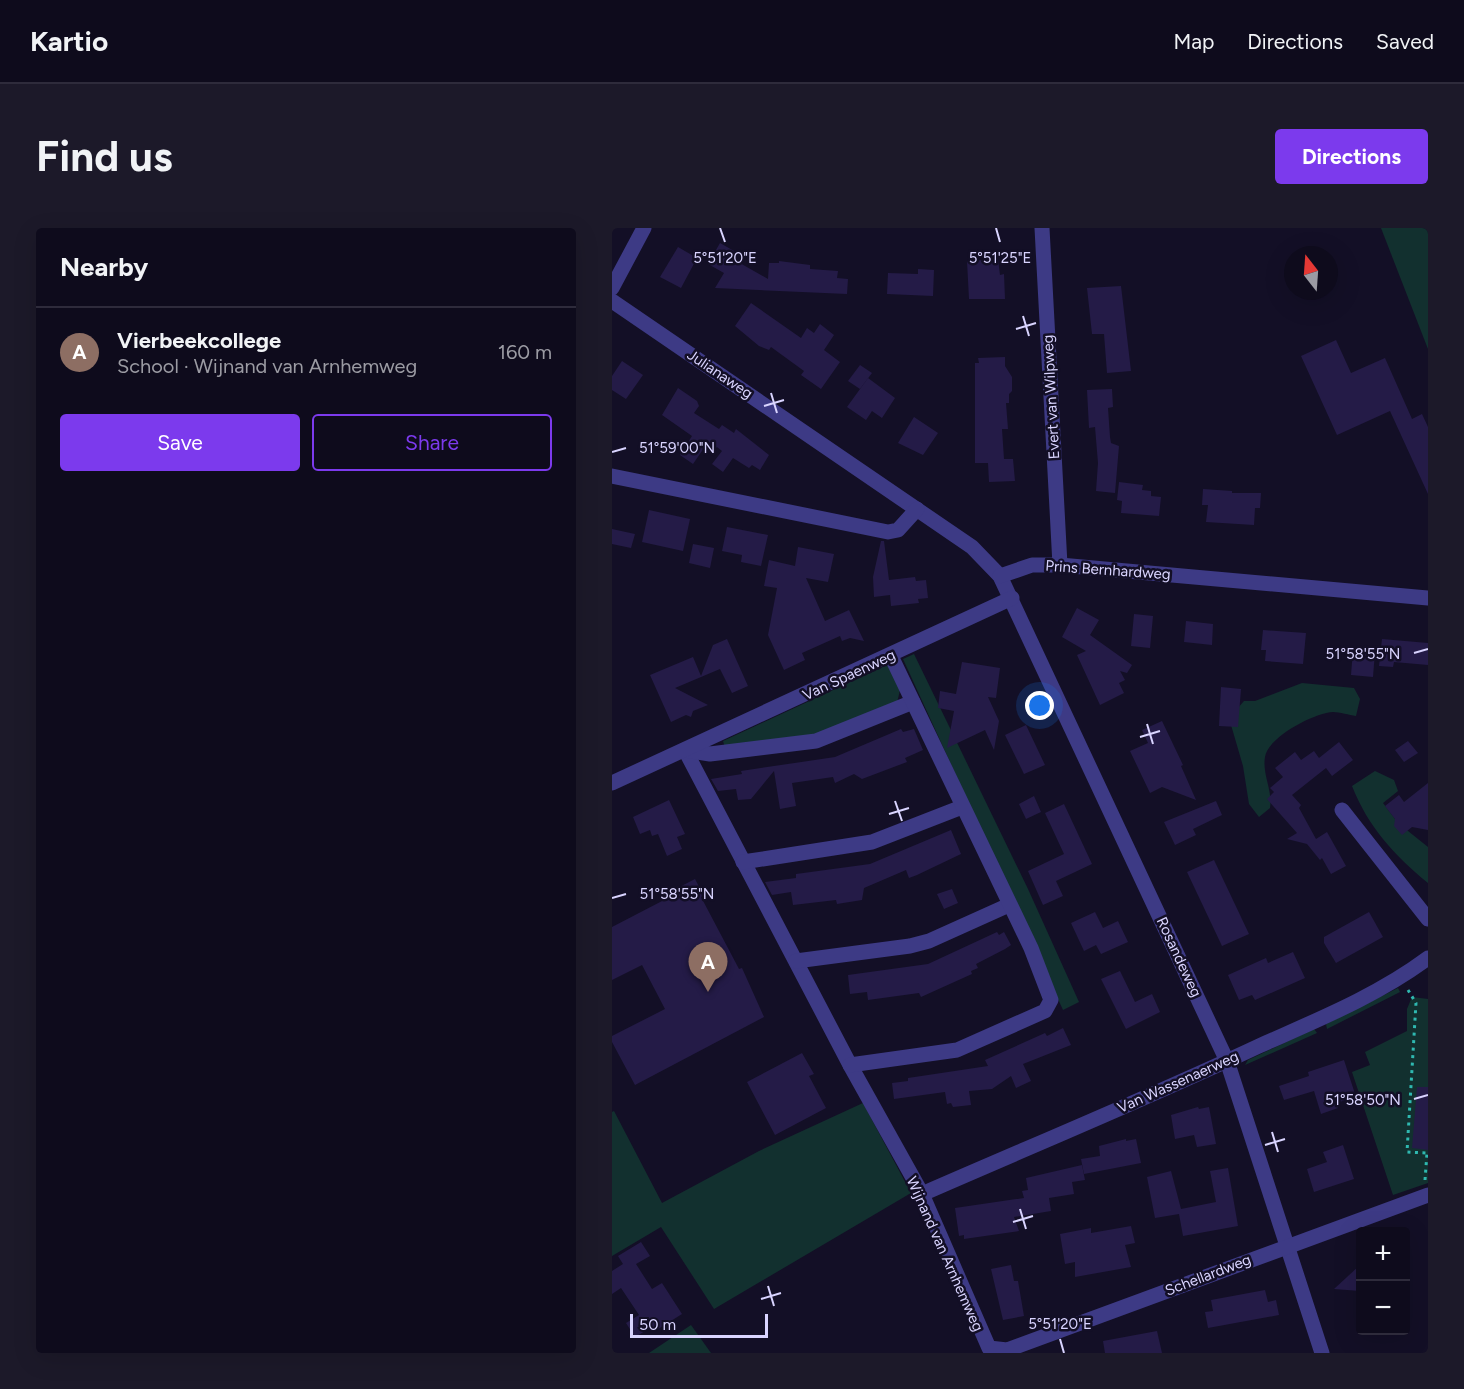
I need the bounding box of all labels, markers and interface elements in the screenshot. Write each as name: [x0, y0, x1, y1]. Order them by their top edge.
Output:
text: Kartio: [30, 24, 108, 58]
text: Map: [1173, 29, 1214, 54]
text: Directions: [1247, 29, 1343, 54]
text: Saved: [1376, 29, 1434, 54]
button: Directions: [1275, 129, 1428, 184]
text: Find us: [36, 131, 173, 182]
north arrow: [1284, 246, 1338, 300]
text: 5°51'20"E: [693, 249, 757, 267]
text: 5°51'25"E: [969, 249, 1031, 267]
text: Nearby: [60, 251, 148, 283]
text: Vierbeekcollege: [117, 327, 281, 354]
street label: Evert van Wilpweg: [1039, 334, 1063, 460]
text: A: [72, 340, 87, 364]
text: 160 m: [498, 340, 552, 364]
street label: Julianaweg: [684, 346, 756, 402]
text: School · Wijnand van Arnhemweg: [117, 354, 417, 378]
button: Save: [60, 414, 300, 471]
button: Share: [312, 414, 552, 471]
text: 51°59'00"N: [639, 439, 715, 457]
street label: Prins Bernhardweg: [1045, 557, 1171, 583]
text: 51°58'55"N: [1326, 645, 1400, 663]
street label: Van Spaenweg: [800, 646, 898, 704]
your location: [1025, 691, 1054, 720]
text: 51°58'55"N: [640, 885, 714, 903]
street label: Rosandeweg: [1153, 914, 1205, 1000]
pin: A: [688, 942, 728, 992]
street label: Van Wassenaerweg: [1115, 1047, 1241, 1117]
text: 51°58'50"N: [1325, 1091, 1401, 1109]
street label: Wijnand van Arnhemweg: [903, 1174, 987, 1334]
map controls: [1356, 1227, 1410, 1335]
button: +: [1356, 1227, 1410, 1281]
street label: Schellardweg: [1162, 1250, 1254, 1300]
button: −: [1356, 1281, 1410, 1335]
scale bar: [630, 1311, 768, 1338]
text: 50 m: [639, 1315, 676, 1334]
text: 5°51'20"E: [1028, 1315, 1092, 1333]

